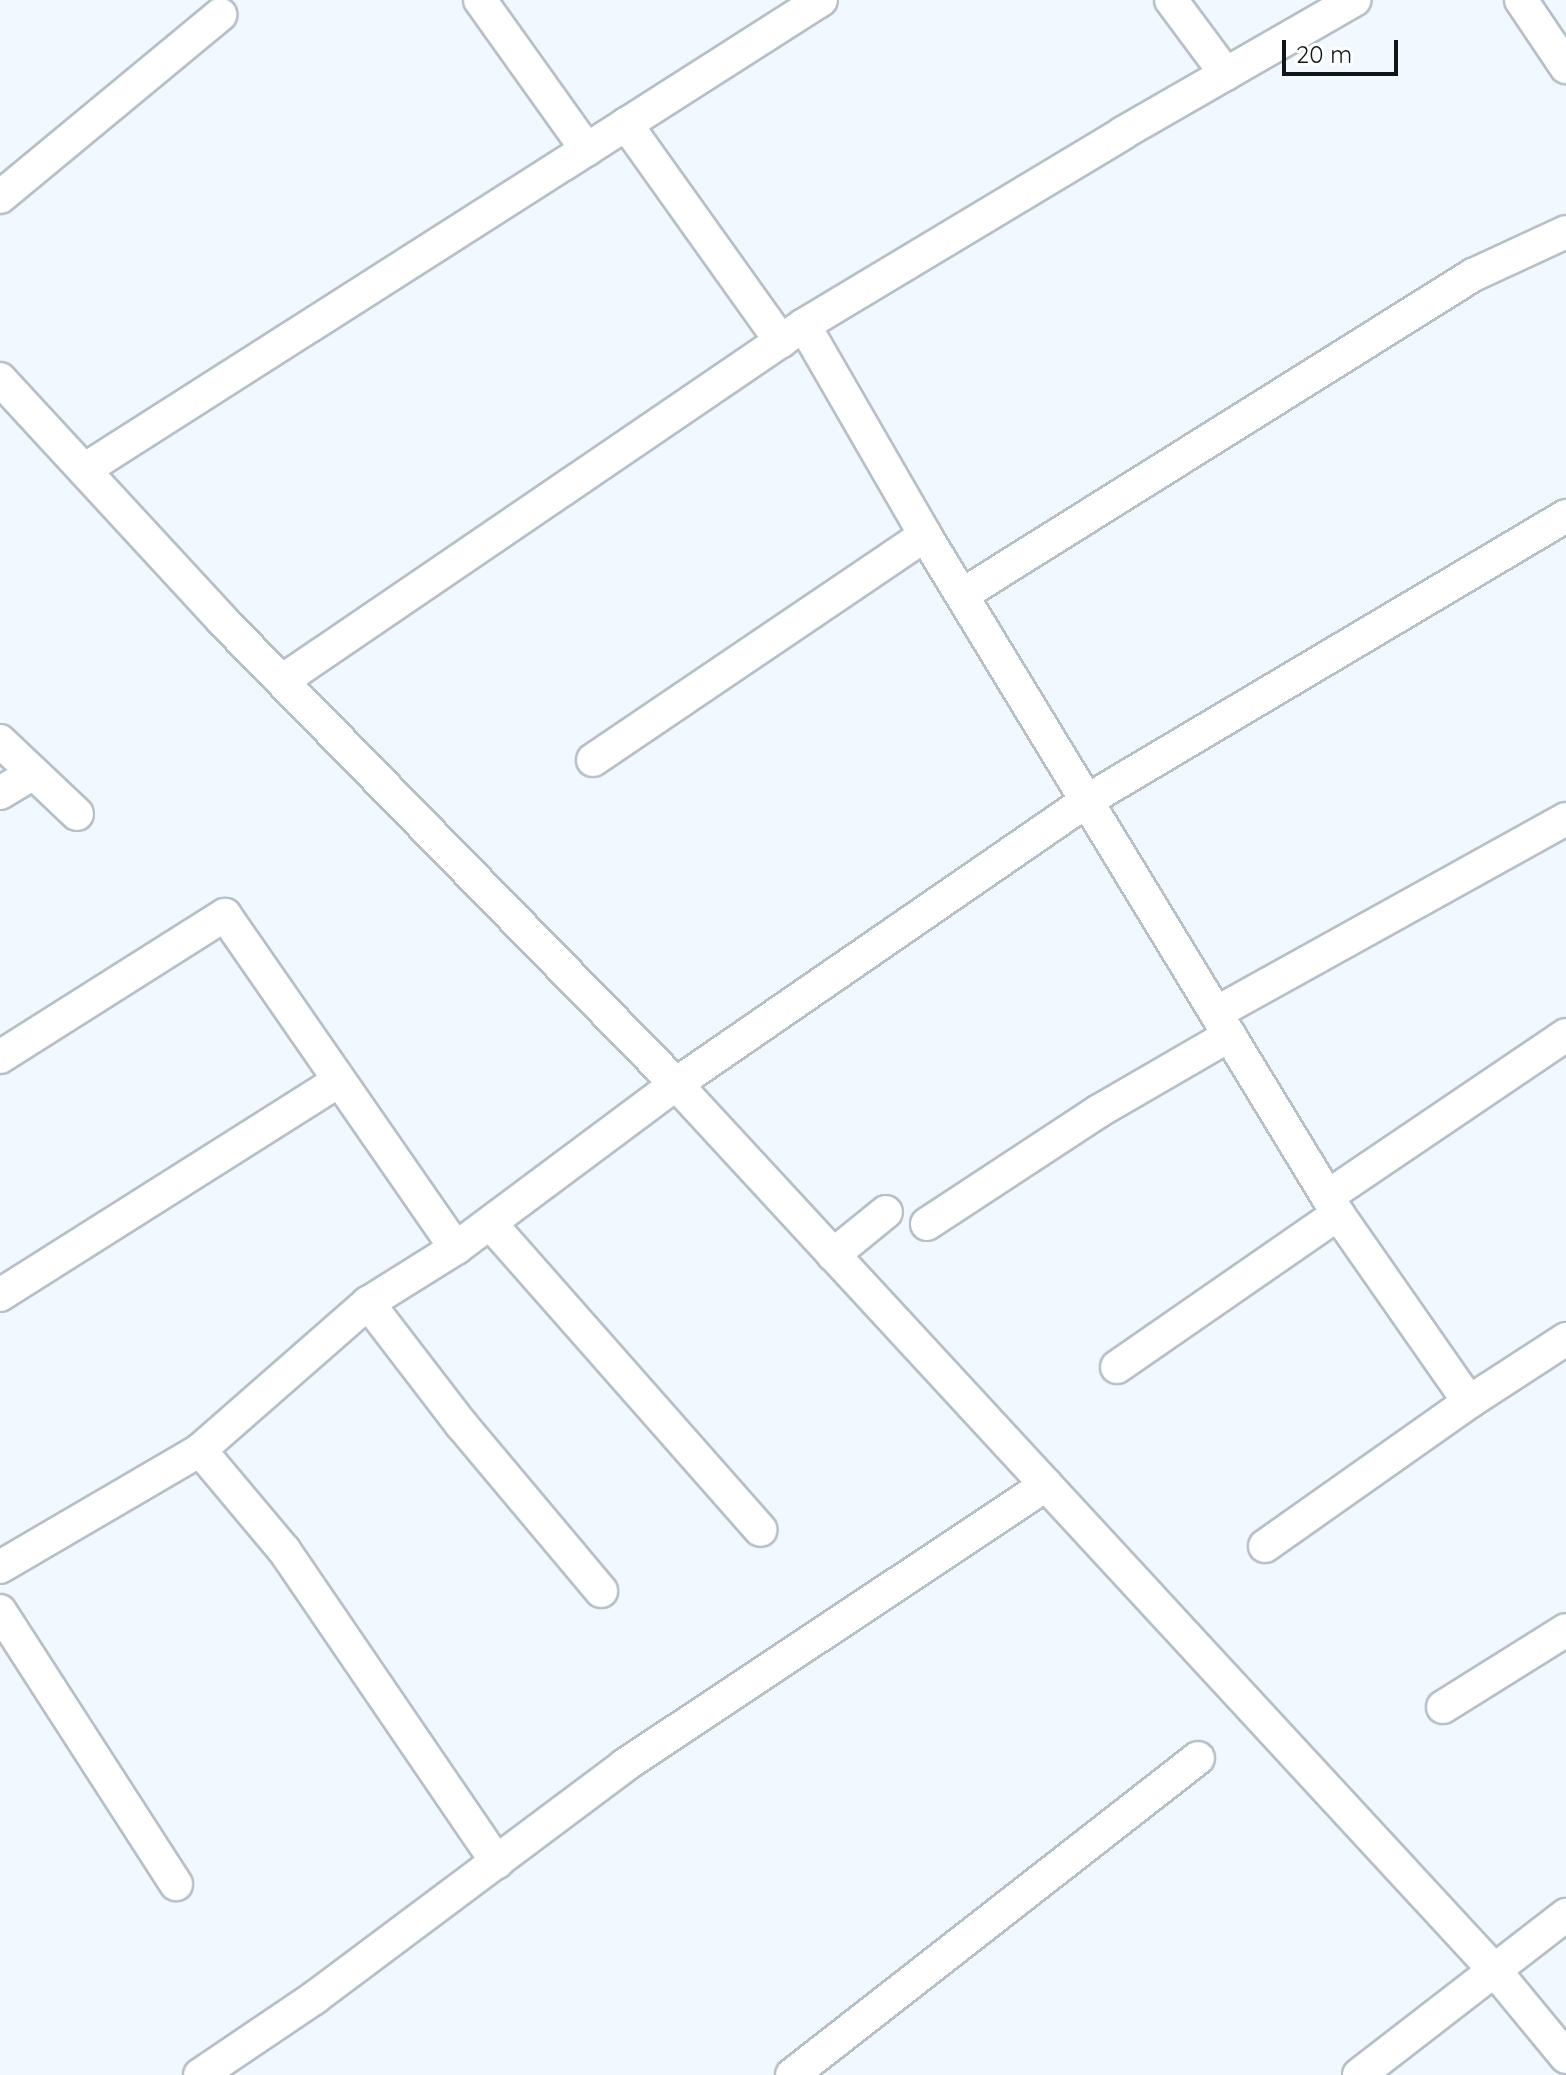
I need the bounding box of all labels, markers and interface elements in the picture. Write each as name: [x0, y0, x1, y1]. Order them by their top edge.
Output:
scale bar: [1286, 24, 1402, 74]
text: 20 m: [1296, 39, 1352, 69]

